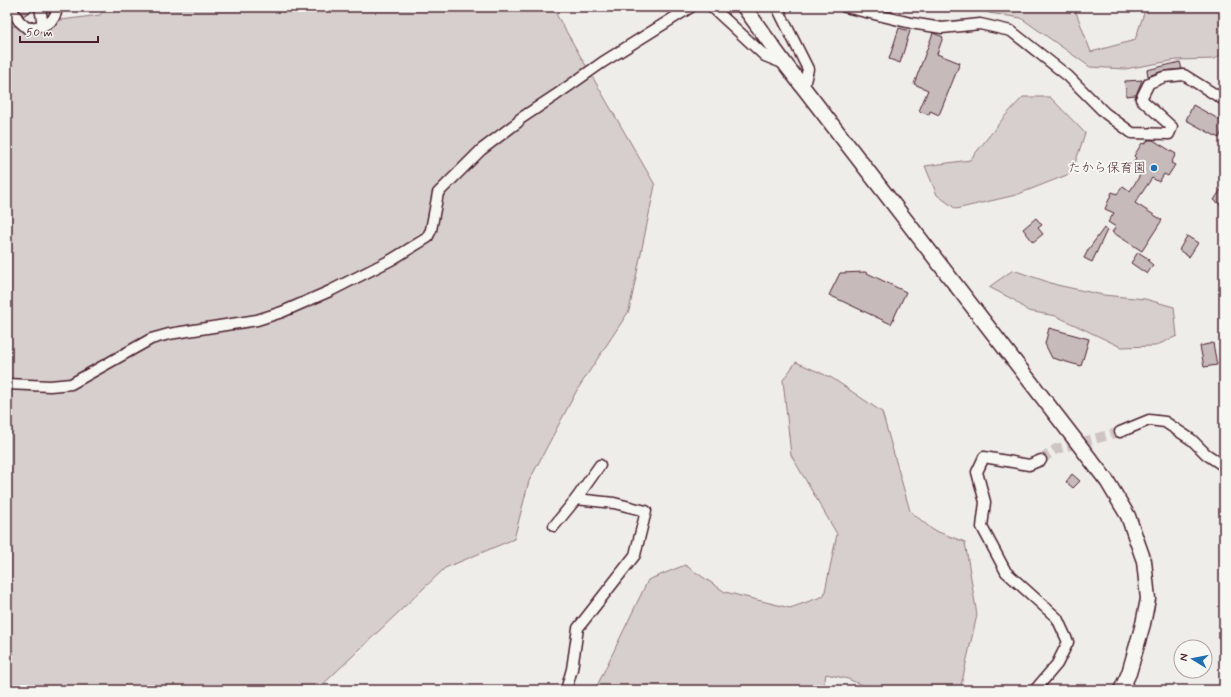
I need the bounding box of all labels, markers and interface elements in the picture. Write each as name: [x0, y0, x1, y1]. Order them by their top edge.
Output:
scale bar: [20, 18, 98, 44]
text: 50 m: [26, 25, 53, 41]
place label: たから保育園: [1068, 160, 1146, 177]
marker: たから保育園: [1149, 163, 1159, 173]
north arrow: [1173, 639, 1213, 679]
text: N: [1177, 653, 1192, 662]

